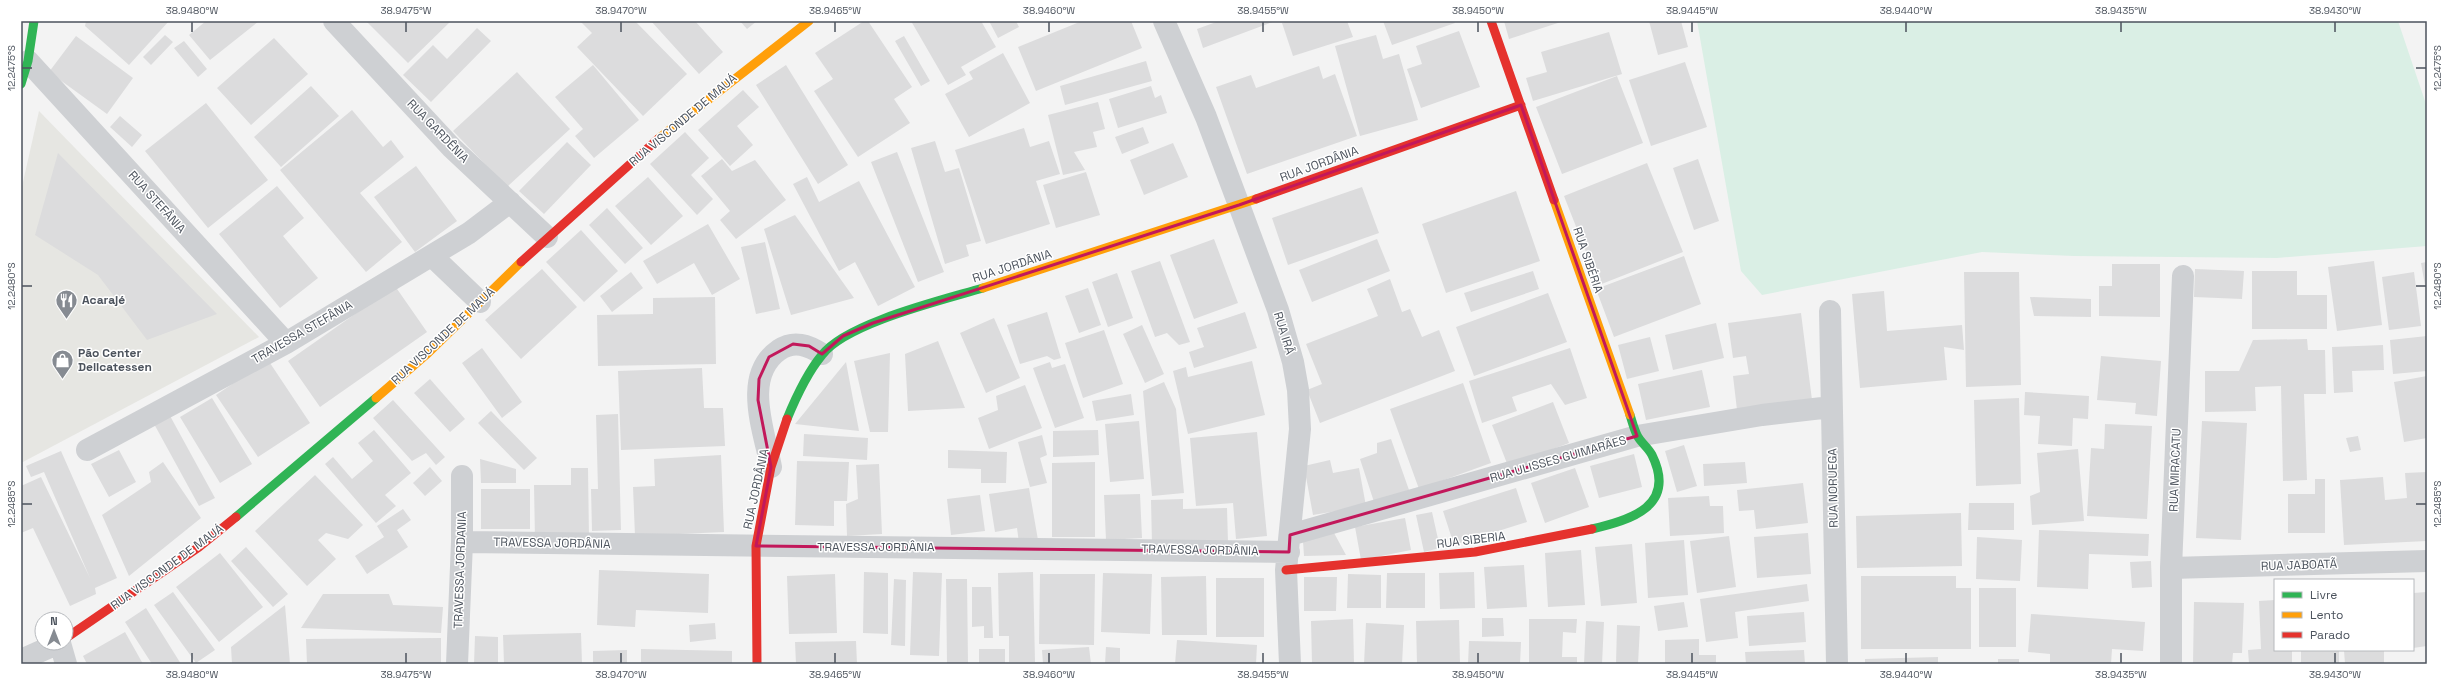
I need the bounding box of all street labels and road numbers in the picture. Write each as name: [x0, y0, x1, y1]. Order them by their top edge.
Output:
street label: RUA VISCONDE DE MAUÁ: [626, 70, 741, 170]
street label: RUA GARDÊNIA: [404, 96, 473, 166]
street label: RUA JORDÂNIA: [1278, 142, 1361, 186]
street label: RUA STEFÂNIA: [125, 167, 190, 237]
street label: RUA SIBÉRIA: [1569, 225, 1607, 296]
street label: RUA JORDÂNIA: [970, 246, 1054, 286]
street label: RUA VISCONDE DE MAUÁ: [388, 284, 498, 388]
street label: TRAVESSA STEFÂNIA: [249, 296, 356, 367]
street label: RUA IRÃ: [1270, 310, 1298, 357]
street label: RUA MIRACATU: [2166, 428, 2184, 512]
street label: RUA ULISSES GUIMARÃES: [1488, 432, 1628, 486]
street label: RUA JORDÂNIA: [740, 447, 772, 531]
street label: RUA NORUEGA: [1824, 448, 1842, 528]
street label: TRAVESSA JORDANIA: [450, 511, 470, 629]
street label: RUA VISCONDE DE MAUÁ: [107, 520, 227, 613]
street label: RUA SIBERIA: [1436, 528, 1507, 552]
street label: TRAVESSA JORDÂNIA: [493, 534, 611, 552]
street label: TRAVESSA JORDÂNIA: [817, 539, 935, 555]
street label: TRAVESSA JORDÂNIA: [1141, 541, 1259, 559]
street label: RUA JABOATÃ: [2261, 556, 2338, 574]

